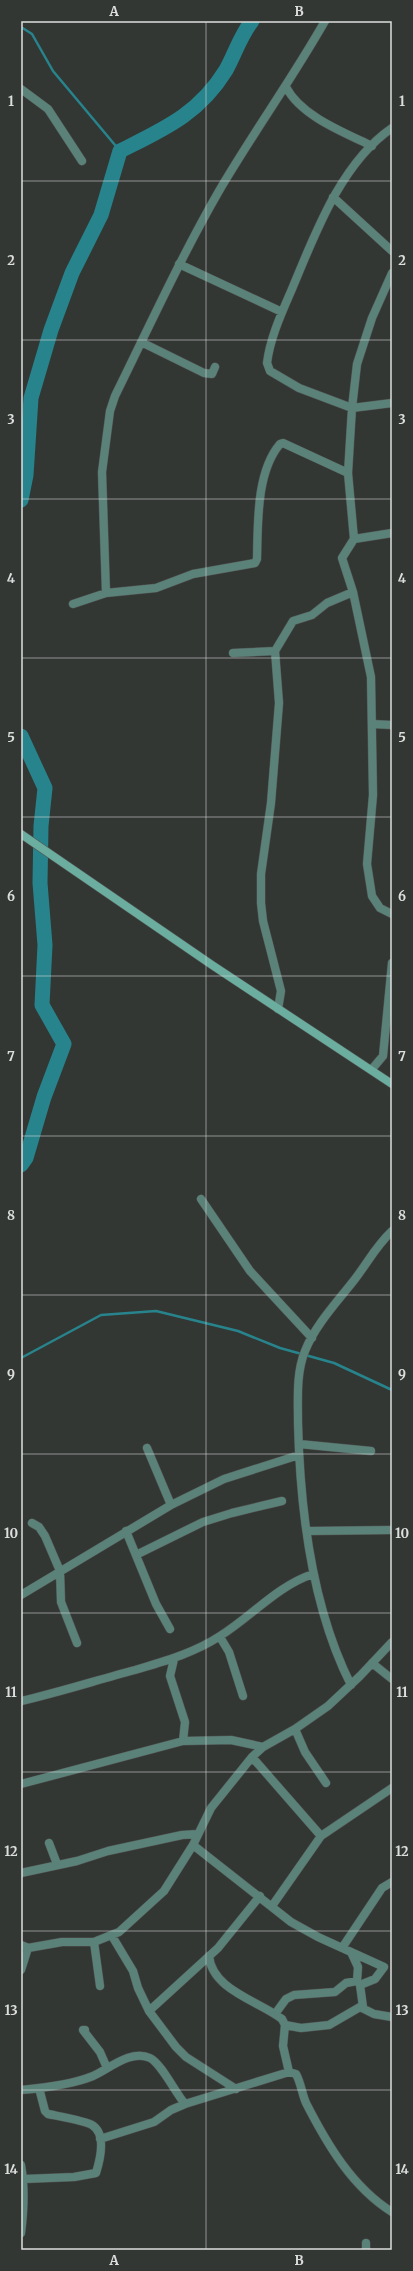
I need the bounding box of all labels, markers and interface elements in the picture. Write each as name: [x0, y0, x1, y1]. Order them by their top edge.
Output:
text: A: [108, 3, 119, 20]
text: B: [294, 3, 304, 20]
text: 1: [8, 93, 14, 110]
text: 1: [399, 93, 405, 110]
text: 2: [7, 252, 15, 269]
text: 2: [398, 252, 406, 269]
text: 3: [7, 411, 15, 428]
text: 3: [398, 411, 406, 428]
text: 4: [7, 570, 16, 587]
text: 4: [398, 570, 407, 587]
text: 5: [7, 729, 15, 746]
text: 5: [398, 729, 406, 746]
text: 6: [7, 888, 15, 905]
text: 6: [398, 888, 406, 905]
text: 7: [7, 1048, 15, 1065]
text: 7: [398, 1048, 406, 1065]
text: 8: [7, 1207, 15, 1224]
text: 8: [398, 1207, 406, 1224]
text: 9: [7, 1366, 15, 1383]
text: 9: [398, 1366, 406, 1383]
text: 10: [4, 1525, 18, 1542]
text: 10: [395, 1525, 409, 1542]
text: 11: [5, 1684, 17, 1701]
text: 11: [396, 1684, 408, 1701]
text: 12: [4, 1843, 18, 1860]
text: 12: [395, 1843, 409, 1860]
text: 13: [4, 2002, 18, 2019]
text: 13: [395, 2002, 409, 2019]
text: 14: [4, 2161, 19, 2178]
text: 14: [395, 2161, 410, 2178]
text: A: [108, 2252, 119, 2269]
text: B: [294, 2252, 304, 2269]

